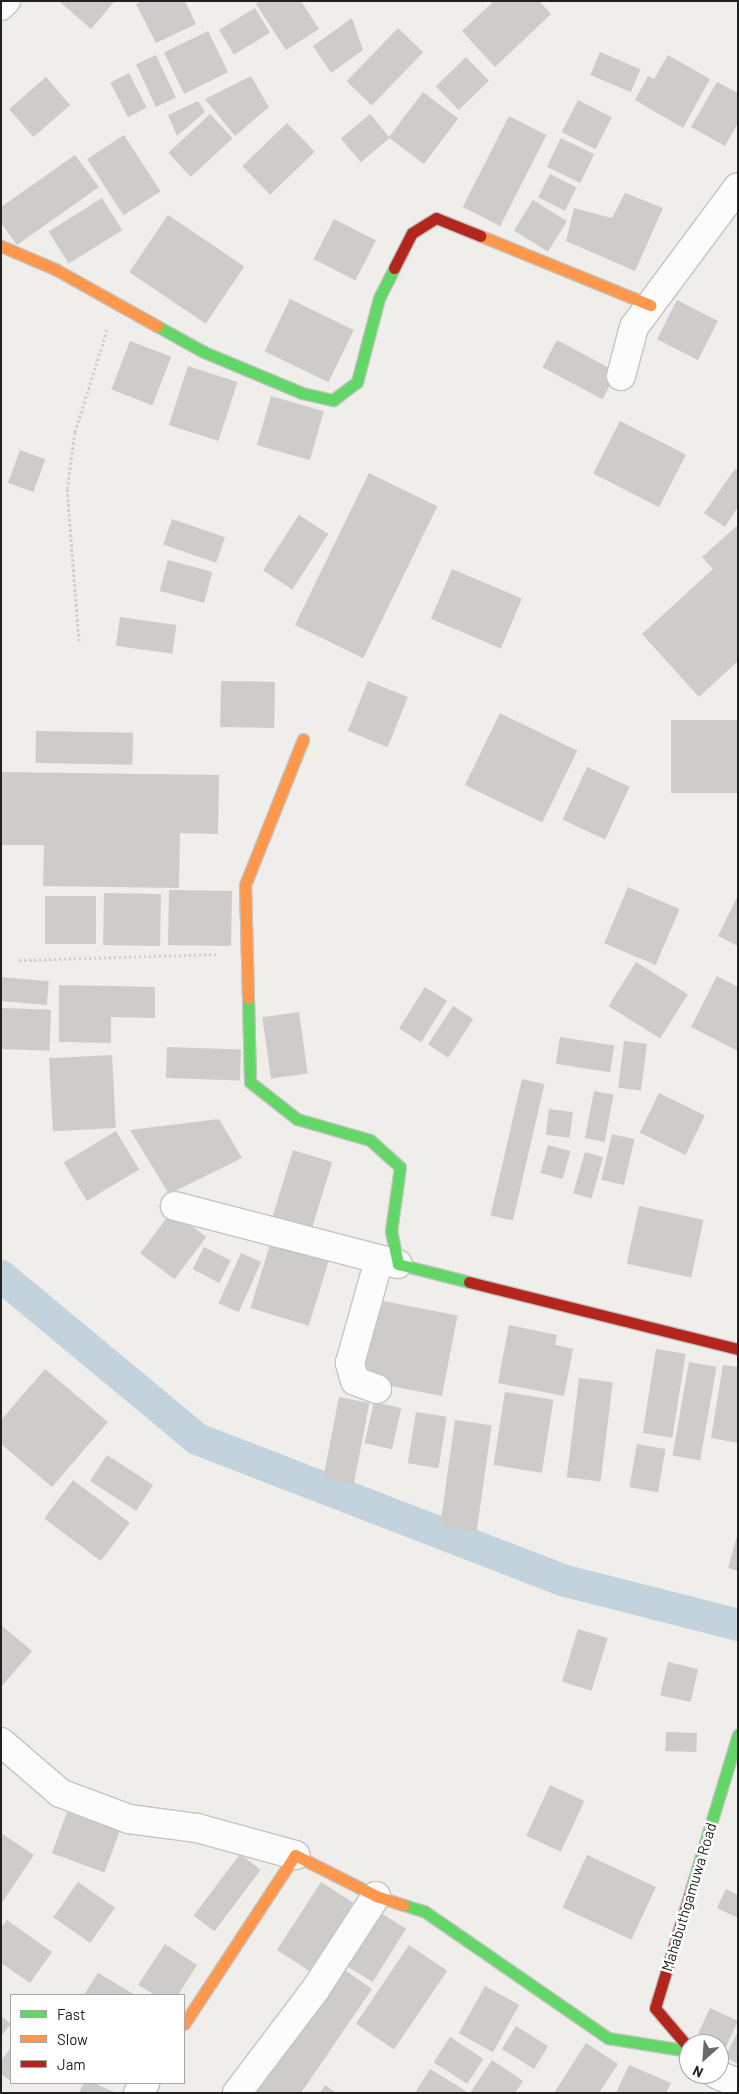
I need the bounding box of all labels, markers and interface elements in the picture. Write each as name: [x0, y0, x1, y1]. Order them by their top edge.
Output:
street label: Mahabuthgamuwa Road: [658, 1820, 720, 1974]
legend: [10, 1994, 185, 2084]
text: Fast: [57, 2005, 85, 2023]
text: Slow: [57, 2030, 88, 2048]
north arrow: [679, 2034, 729, 2084]
text: Jam: [57, 2055, 86, 2073]
text: N: [690, 2062, 706, 2082]

